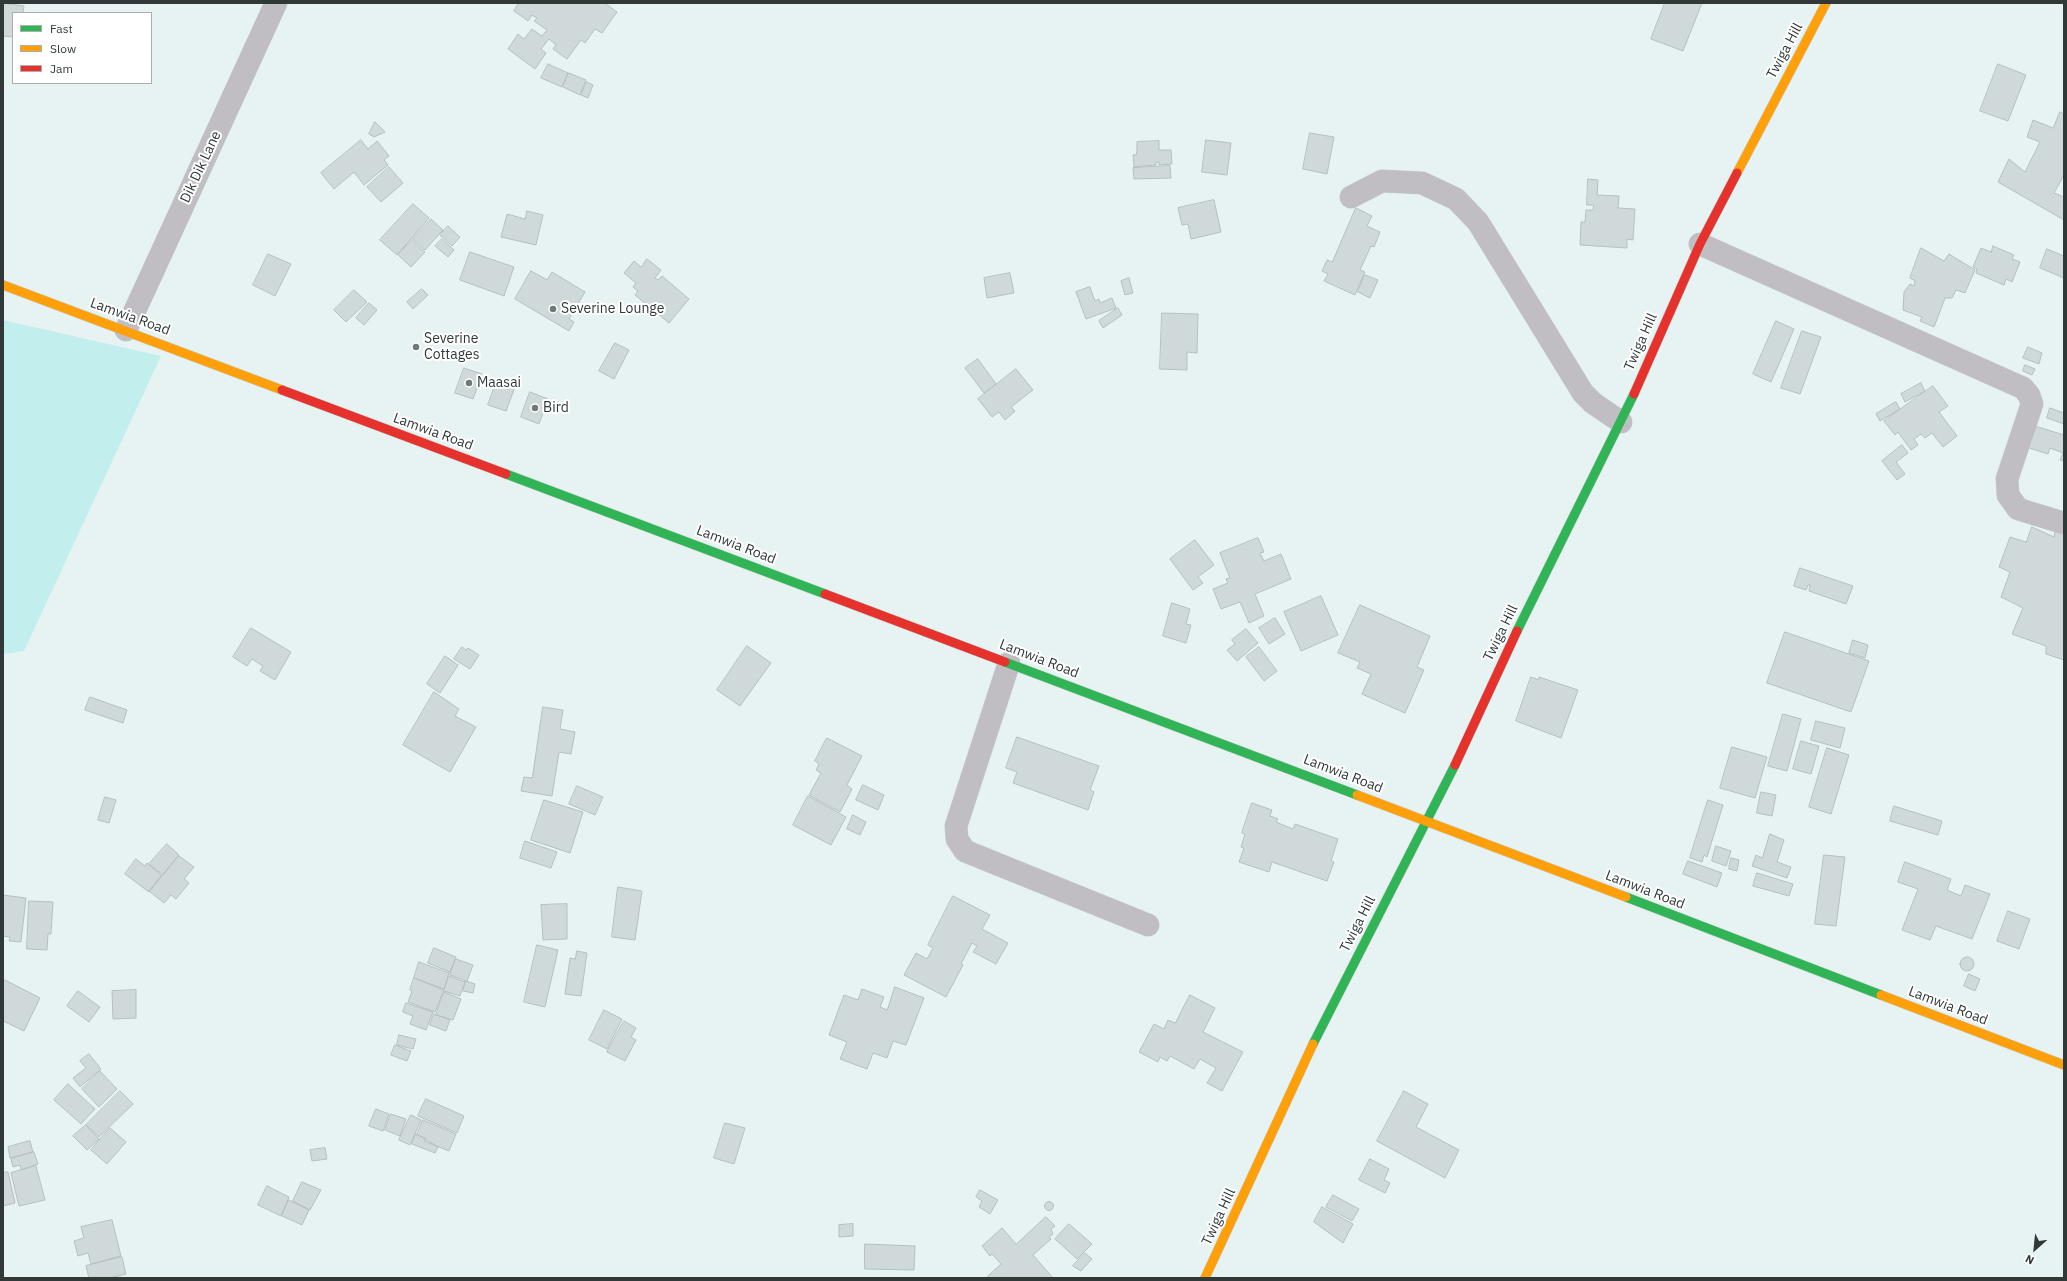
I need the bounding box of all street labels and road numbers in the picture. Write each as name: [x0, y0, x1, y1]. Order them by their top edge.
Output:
street label: Twiga Hill: [1763, 20, 1807, 82]
street label: Dik Dik Lane: [177, 128, 225, 206]
street label: Lamwia Road: [88, 295, 172, 339]
street label: Twiga Hill: [1621, 311, 1661, 373]
street label: Lamwia Road: [391, 410, 475, 454]
street label: Lamwia Road: [694, 522, 778, 568]
street label: Twiga Hill: [1480, 602, 1522, 664]
street label: Lamwia Road: [997, 636, 1081, 682]
street label: Lamwia Road: [1301, 751, 1385, 797]
street label: Lamwia Road: [1603, 867, 1687, 913]
street label: Twiga Hill: [1337, 893, 1379, 955]
street label: Lamwia Road: [1906, 983, 1990, 1029]
street label: Twiga Hill: [1199, 1186, 1239, 1248]

